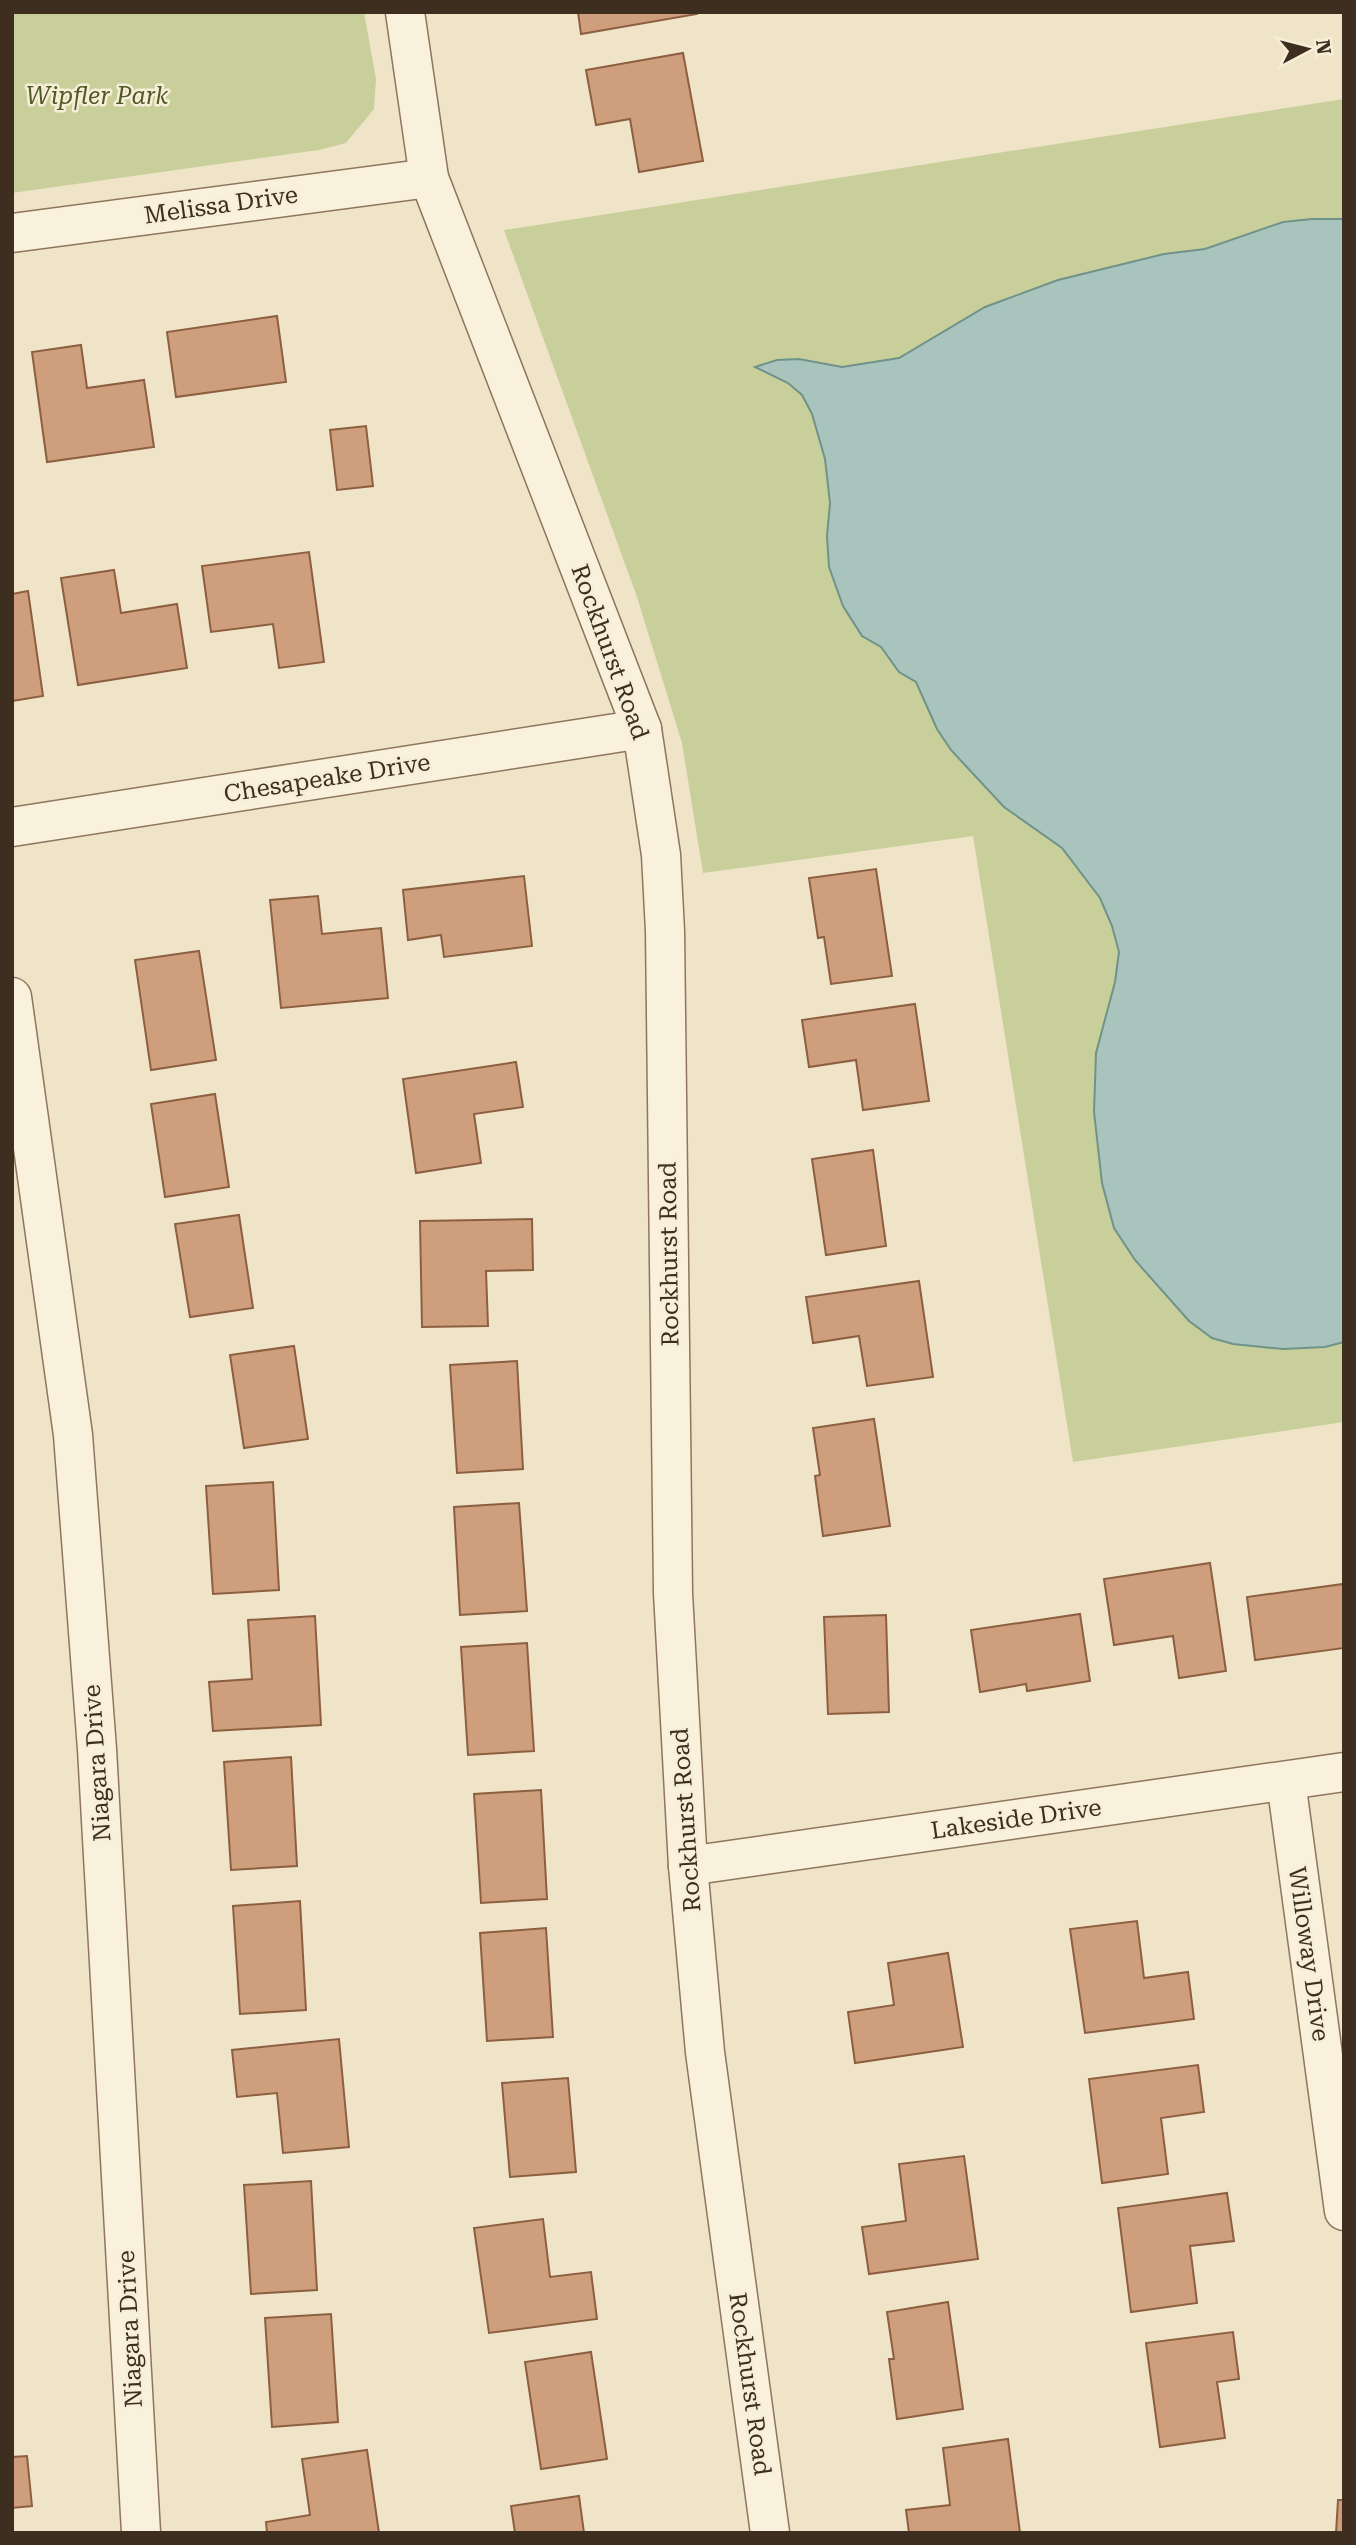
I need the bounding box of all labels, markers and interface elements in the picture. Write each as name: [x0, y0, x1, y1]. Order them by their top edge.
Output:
north arrow: [1272, 14, 1342, 84]
text: N: [1311, 38, 1336, 56]
park label: Wipfler Park: [26, 82, 168, 110]
street label: Melissa Drive: [142, 180, 300, 230]
street label: Rockhurst Road: [565, 560, 655, 744]
street label: Chesapeake Drive: [222, 748, 432, 808]
street label: Rockhurst Road: [653, 1161, 685, 1347]
street label: Niagara Drive: [78, 1683, 116, 1843]
street label: Rockhurst Road: [666, 1727, 706, 1913]
street label: Lakeside Drive: [929, 1793, 1103, 1845]
street label: Willoway Drive: [1283, 1865, 1335, 2043]
street label: Niagara Drive: [112, 2250, 148, 2408]
street label: Rockhurst Road: [723, 2291, 777, 2477]

